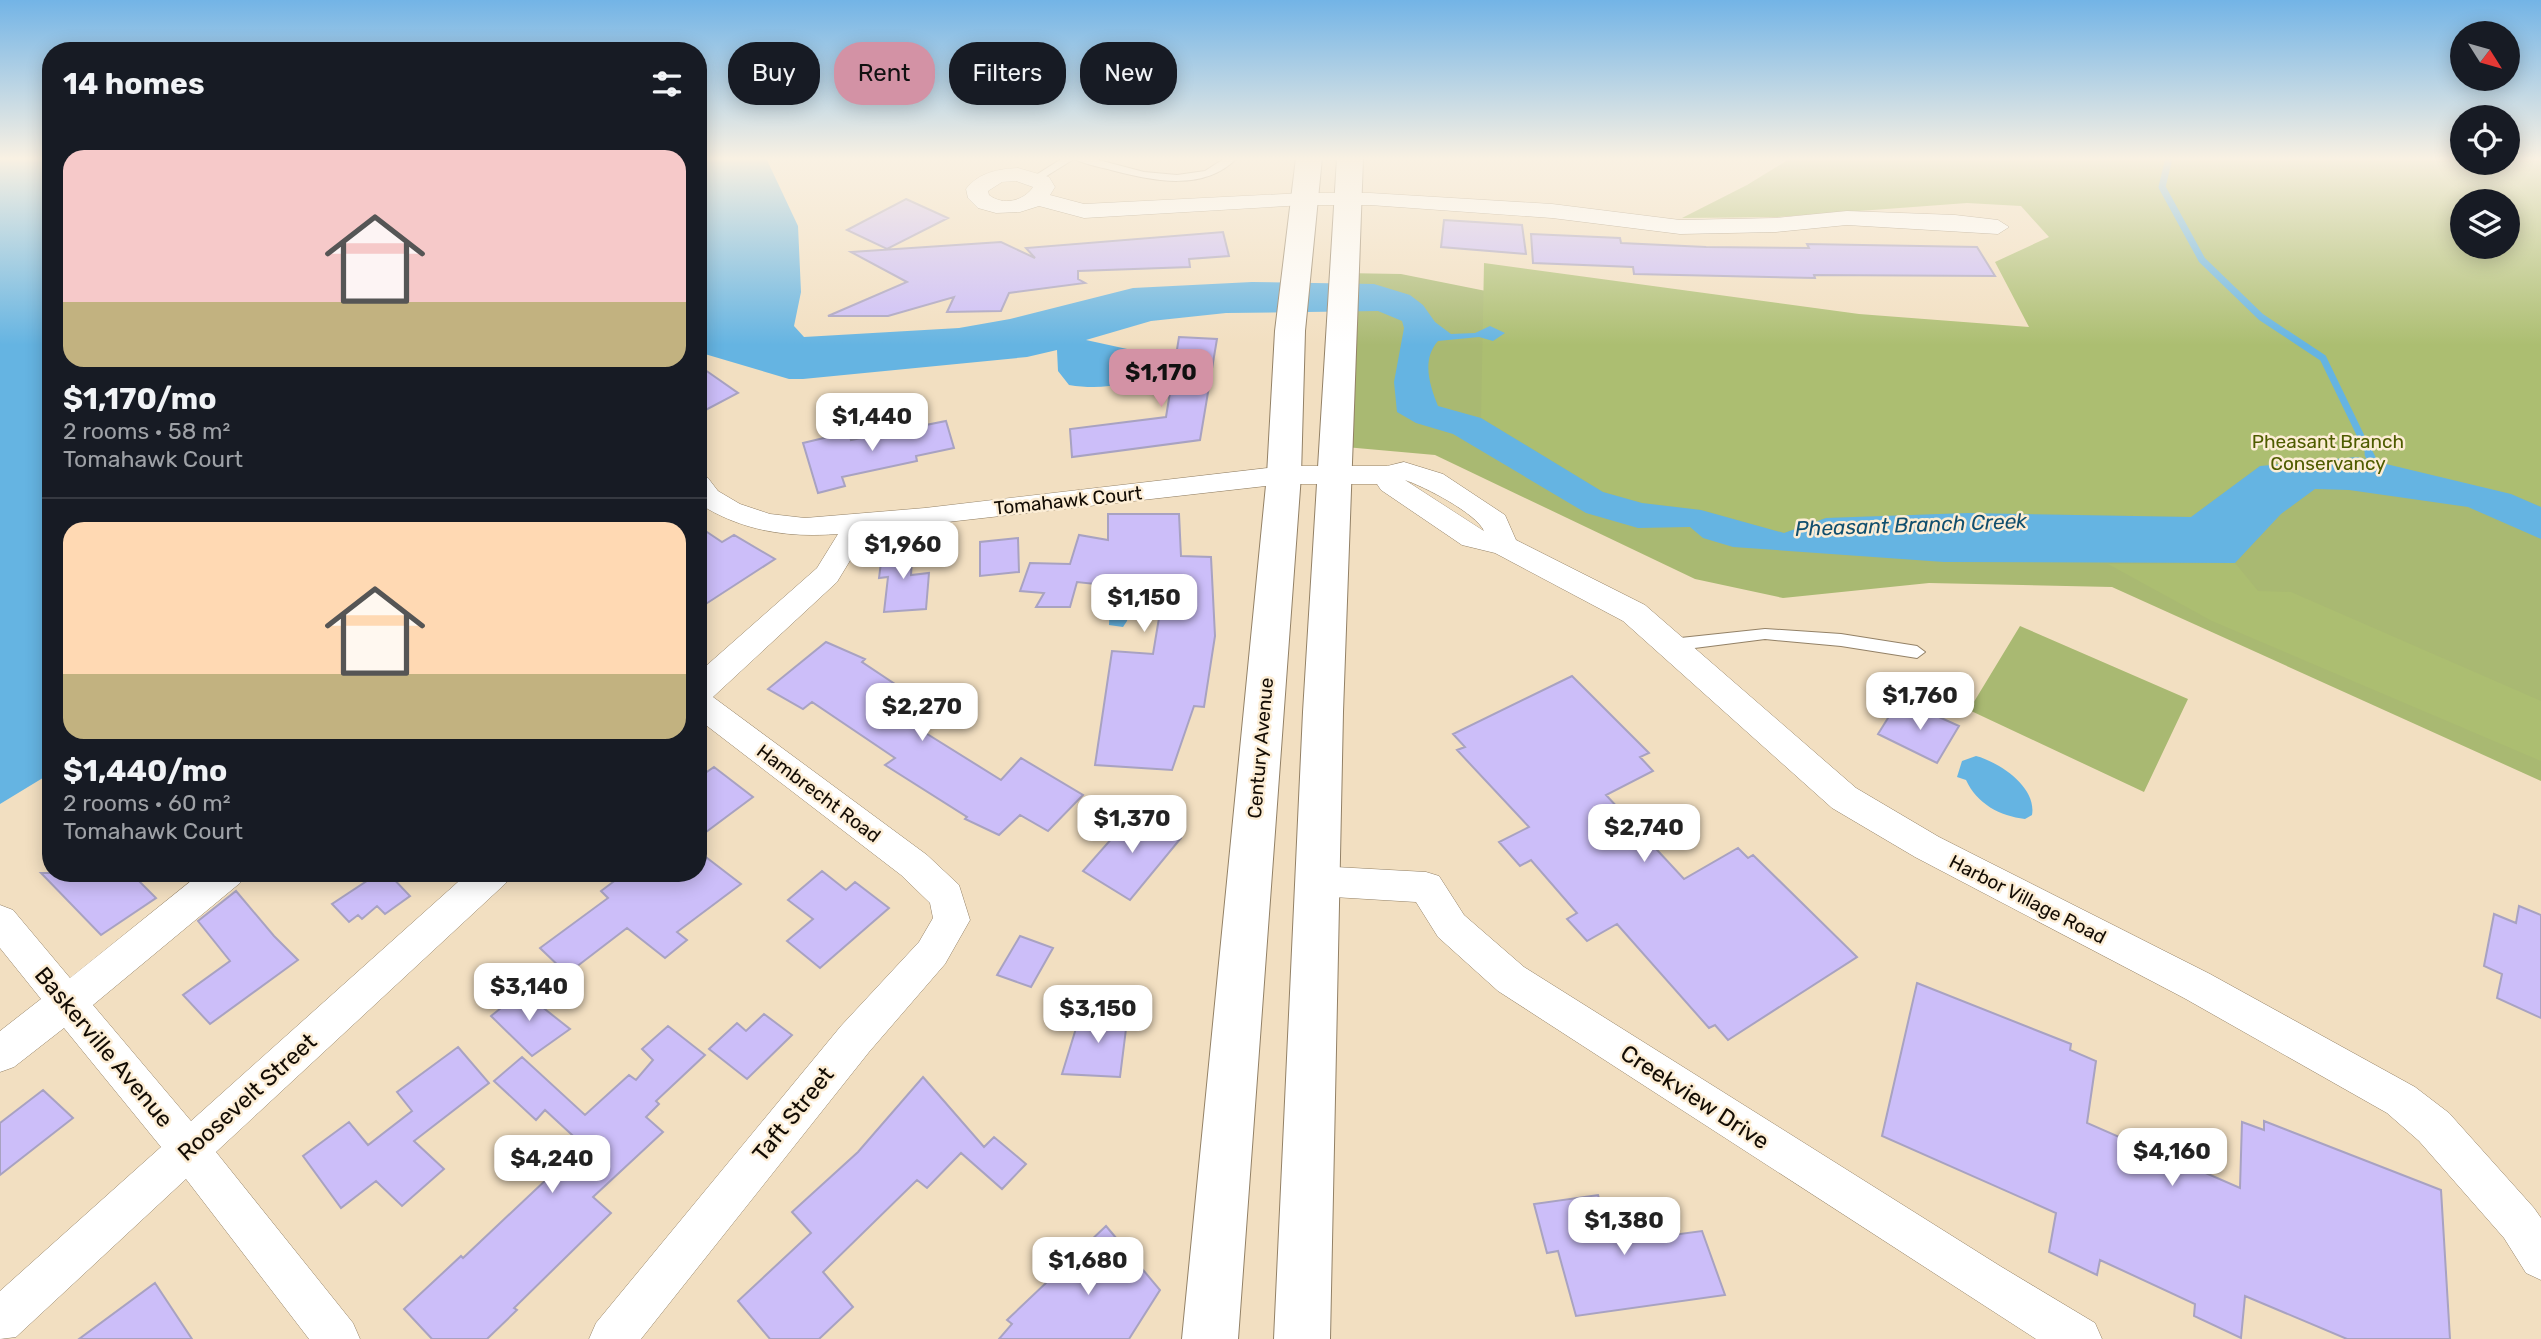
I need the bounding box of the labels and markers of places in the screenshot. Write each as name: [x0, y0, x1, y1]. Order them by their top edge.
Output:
pin: $1,170: [1104, 350, 1218, 409]
pin: $1,440: [815, 393, 929, 453]
pin: $1,960: [846, 522, 960, 581]
pin: $1,150: [1087, 574, 1201, 634]
pin: $1,760: [1863, 672, 1977, 732]
pin: $2,270: [865, 684, 979, 743]
pin: $1,370: [1075, 796, 1189, 855]
pin: $2,740: [1587, 804, 1701, 864]
pin: $3,140: [472, 964, 586, 1023]
pin: $3,150: [1041, 986, 1155, 1045]
pin: $4,160: [2115, 1128, 2229, 1188]
pin: $4,240: [495, 1136, 609, 1195]
pin: $1,380: [1567, 1198, 1681, 1257]
pin: $1,680: [1031, 1238, 1145, 1297]

